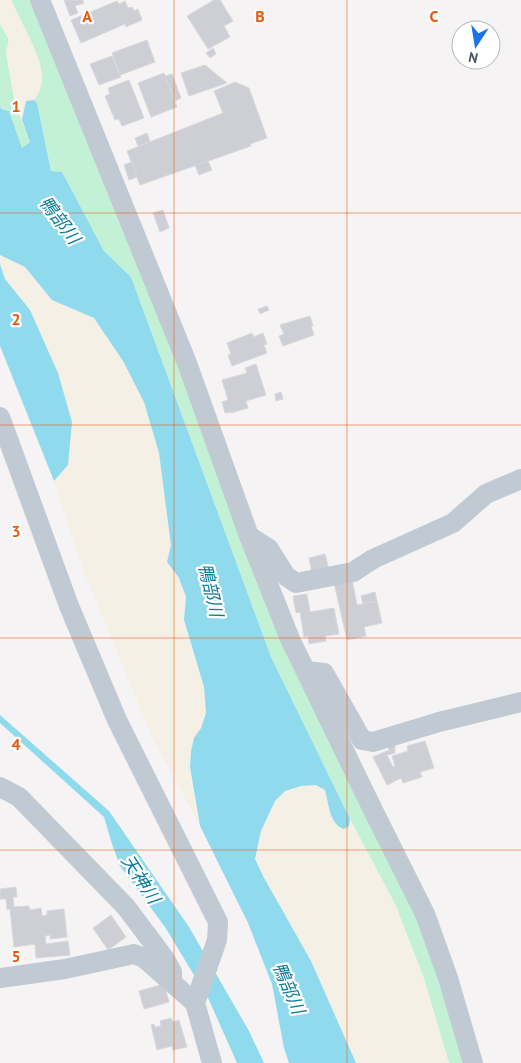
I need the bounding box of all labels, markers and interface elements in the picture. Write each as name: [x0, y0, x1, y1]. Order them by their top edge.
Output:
text: A: [82, 6, 92, 26]
text: B: [255, 6, 265, 26]
text: C: [430, 6, 439, 26]
north arrow: [451, 20, 501, 70]
text: N: [467, 48, 480, 67]
text: 1: [11, 96, 21, 116]
water label: 鴨部川: [35, 192, 87, 250]
text: 2: [11, 309, 21, 329]
text: 3: [11, 521, 21, 541]
water label: 鴨部川: [194, 561, 229, 621]
text: 4: [11, 734, 21, 754]
water label: 天神川: [117, 850, 166, 910]
text: 5: [11, 946, 21, 966]
water label: 鴨部川: [268, 959, 311, 1019]

